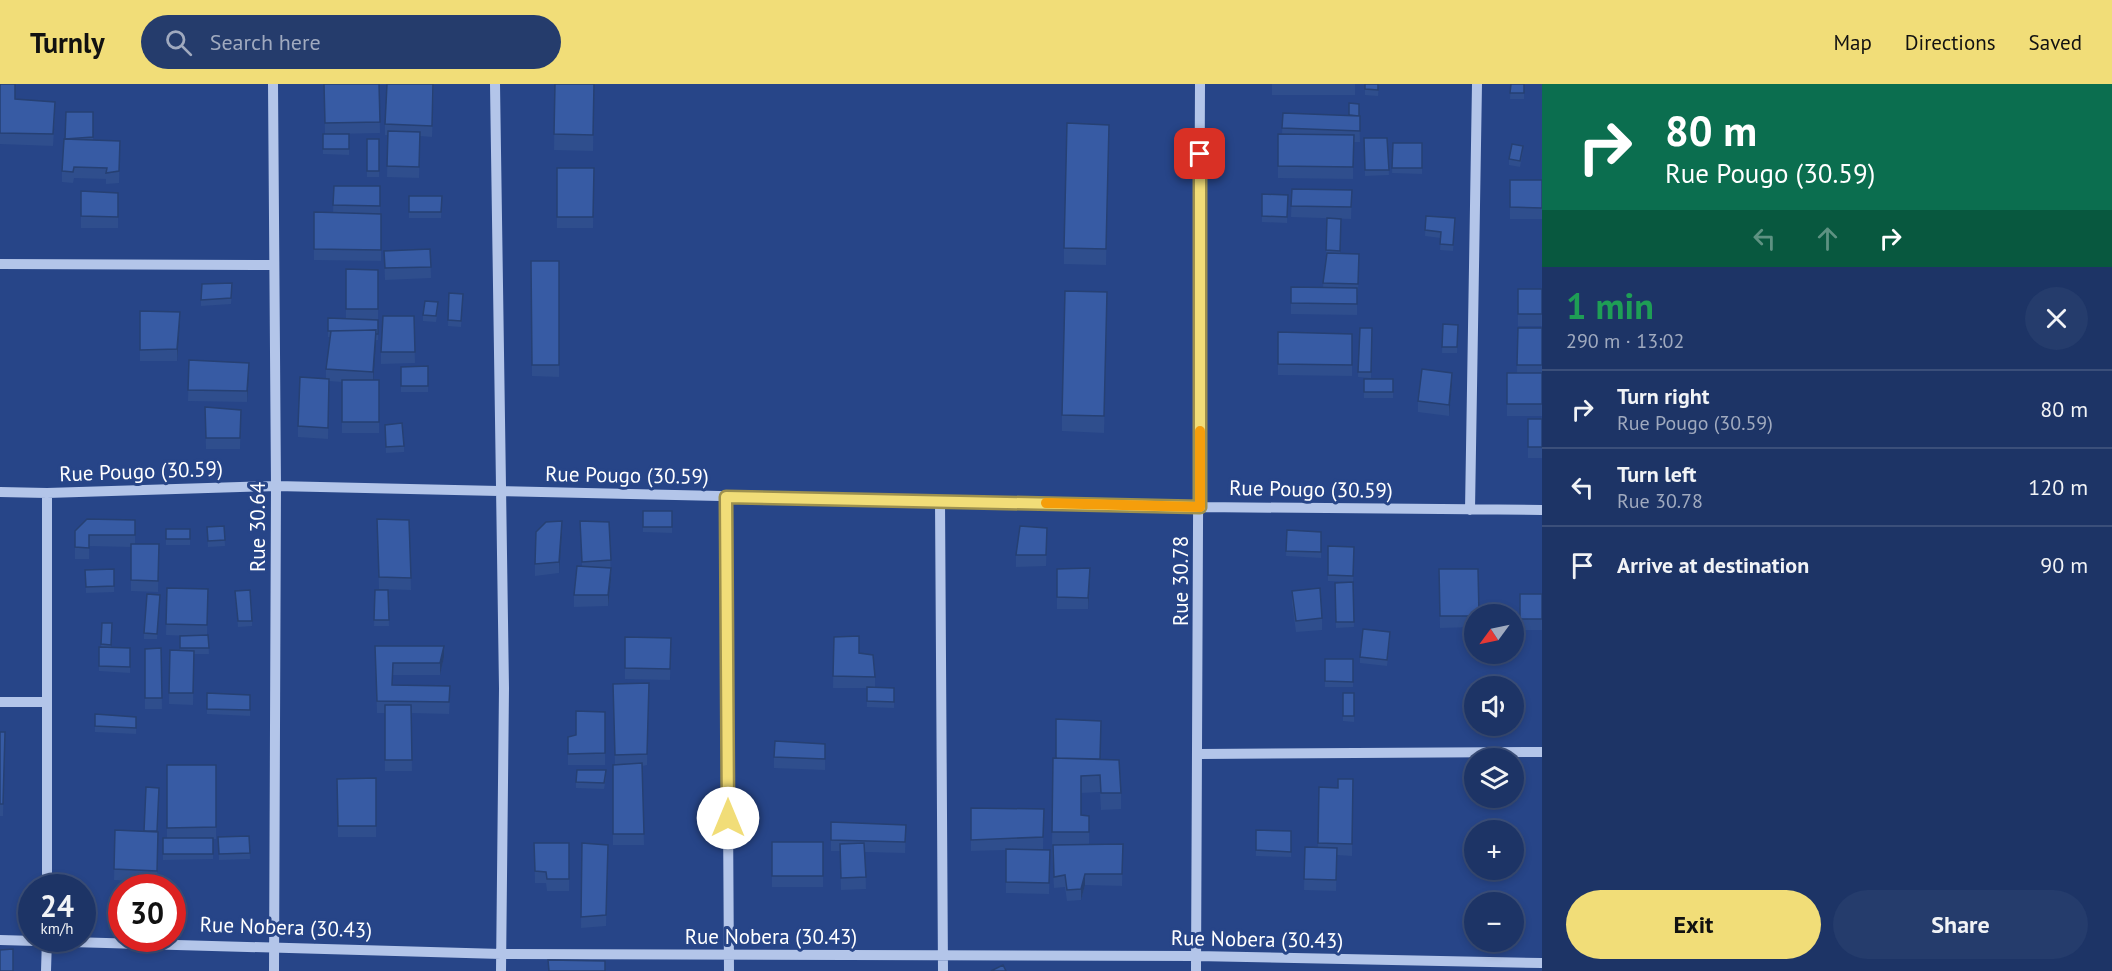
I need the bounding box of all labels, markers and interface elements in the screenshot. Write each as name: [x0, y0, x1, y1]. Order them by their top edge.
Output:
search box: [141, 15, 561, 69]
text: Turnly: [30, 24, 105, 61]
icon: search: [162, 26, 195, 59]
text: Search here: [210, 28, 321, 56]
text: Map: [1833, 29, 1872, 56]
text: Directions: [1905, 29, 1996, 56]
text: Saved: [2029, 29, 2082, 56]
text: 80 m: [1665, 103, 1757, 158]
icon: right: [1566, 108, 1644, 186]
pin: [1174, 128, 1225, 179]
icon: arrive: [1183, 137, 1216, 170]
text: Rue Pougo (30.59): [1665, 156, 1875, 190]
icon: left: [1748, 222, 1781, 255]
icon: ahead: [1811, 222, 1844, 255]
icon: right: [1874, 222, 1907, 255]
text: 1 min: [1566, 282, 1654, 329]
button: close: [2025, 287, 2088, 350]
text: 290 m · 13:02: [1566, 328, 1684, 354]
text: Turn right: [1617, 382, 1709, 410]
icon: right: [1566, 393, 1599, 426]
text: 80 m: [2040, 395, 2088, 423]
text: Rue Pougo (30.59): [1617, 410, 1773, 436]
street label: Rue Pougo (30.59): [59, 455, 223, 487]
street label: Rue Pougo (30.59): [545, 460, 709, 490]
text: Turn left: [1617, 460, 1697, 488]
icon: left: [1566, 471, 1599, 504]
text: 120 m: [2028, 473, 2088, 501]
street label: Rue Pougo (30.59): [1229, 474, 1393, 504]
street label: Rue 30.64: [244, 482, 271, 572]
text: Rue 30.78: [1617, 488, 1703, 514]
street label: Rue 30.78: [1167, 536, 1194, 626]
icon: arrive: [1566, 549, 1599, 582]
text: Arrive at destination: [1617, 551, 1809, 579]
text: 90 m: [2040, 551, 2088, 579]
north arrow: [1464, 604, 1524, 664]
map controls: [1464, 604, 1524, 952]
button: sound: [1464, 676, 1524, 736]
button: layers: [1464, 748, 1524, 808]
position arrow: [696, 786, 760, 850]
button: +: [1464, 820, 1524, 880]
speed limit sign: 30: [108, 874, 186, 952]
text: 24: [40, 886, 74, 925]
button: Exit: [1566, 890, 1821, 959]
button: Share: [1833, 890, 2088, 959]
button: −: [1464, 892, 1524, 952]
street label: Rue Nobera (30.43): [199, 910, 373, 944]
text: km/h: [41, 919, 73, 938]
street label: Rue Nobera (30.43): [685, 923, 857, 950]
street label: Rue Nobera (30.43): [1171, 924, 1343, 954]

